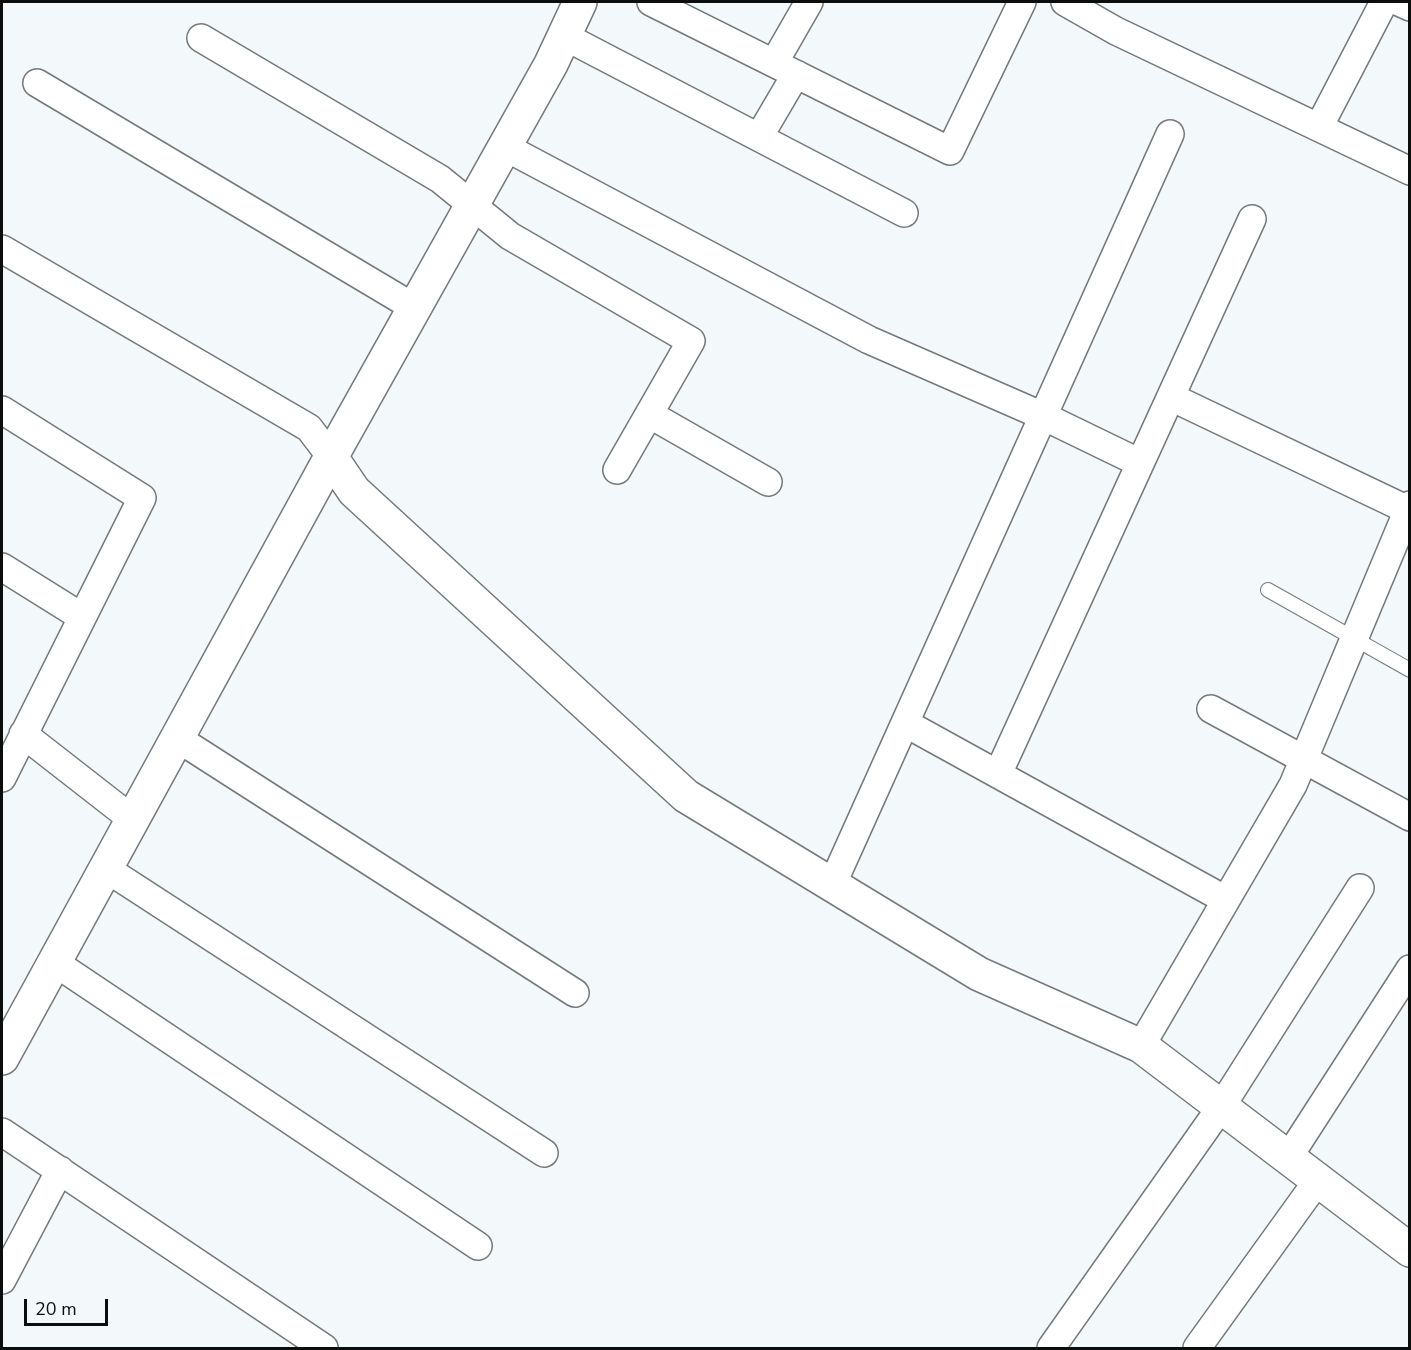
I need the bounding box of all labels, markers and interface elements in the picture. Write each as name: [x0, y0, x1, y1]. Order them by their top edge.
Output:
scale bar: [27, 1287, 111, 1325]
text: 20 m: [35, 1297, 77, 1321]

